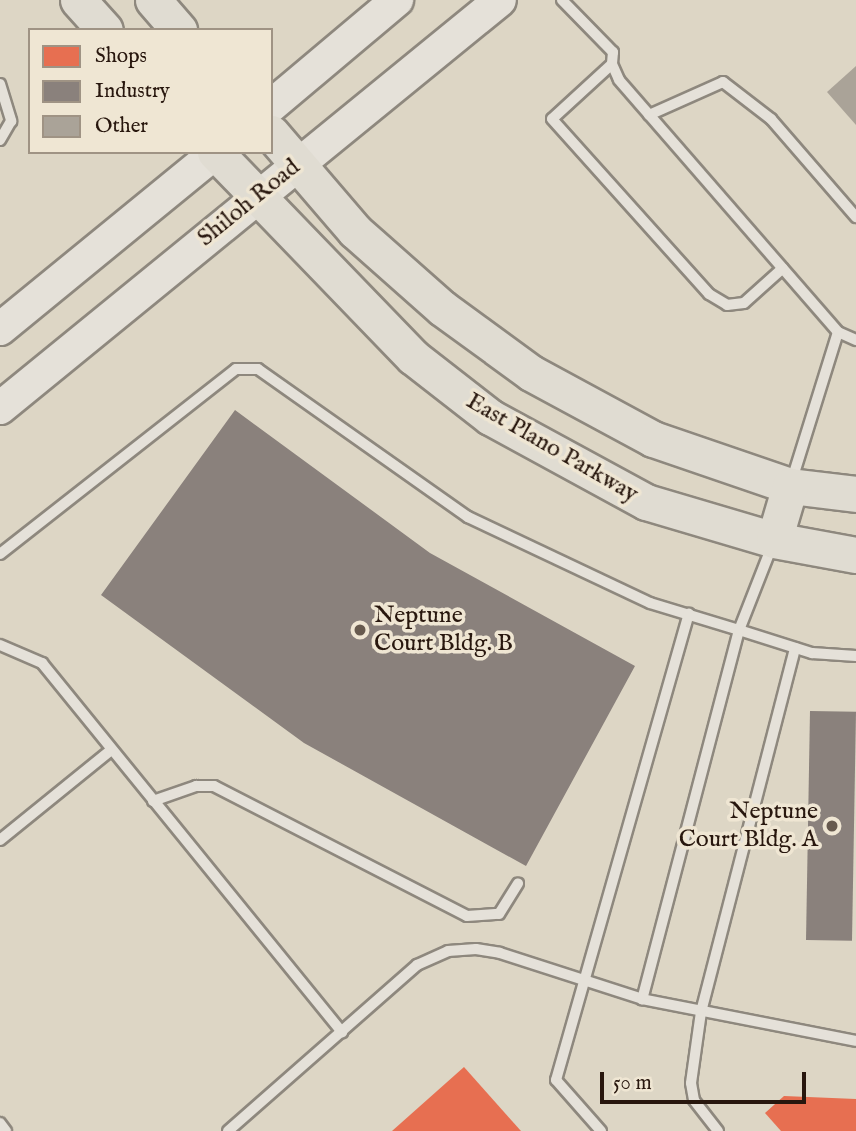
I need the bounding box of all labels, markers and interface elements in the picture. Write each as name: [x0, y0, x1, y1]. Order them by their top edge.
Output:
legend: [28, 28, 273, 154]
text: Shops: [95, 43, 147, 70]
text: Industry: [95, 78, 170, 105]
text: Other: [95, 113, 148, 140]
street label: Shiloh Road: [192, 153, 306, 253]
street label: East Plano Parkway: [461, 387, 643, 509]
place label: Neptune Court Bldg. B: [374, 602, 513, 658]
marker: Neptune Court Bldg. B: [352, 622, 368, 638]
place label: Neptune Court Bldg. A: [679, 798, 818, 854]
marker: Neptune Court Bldg. A: [824, 818, 840, 834]
scale bar: [604, 1058, 810, 1102]
text: 50 m: [613, 1070, 652, 1097]

